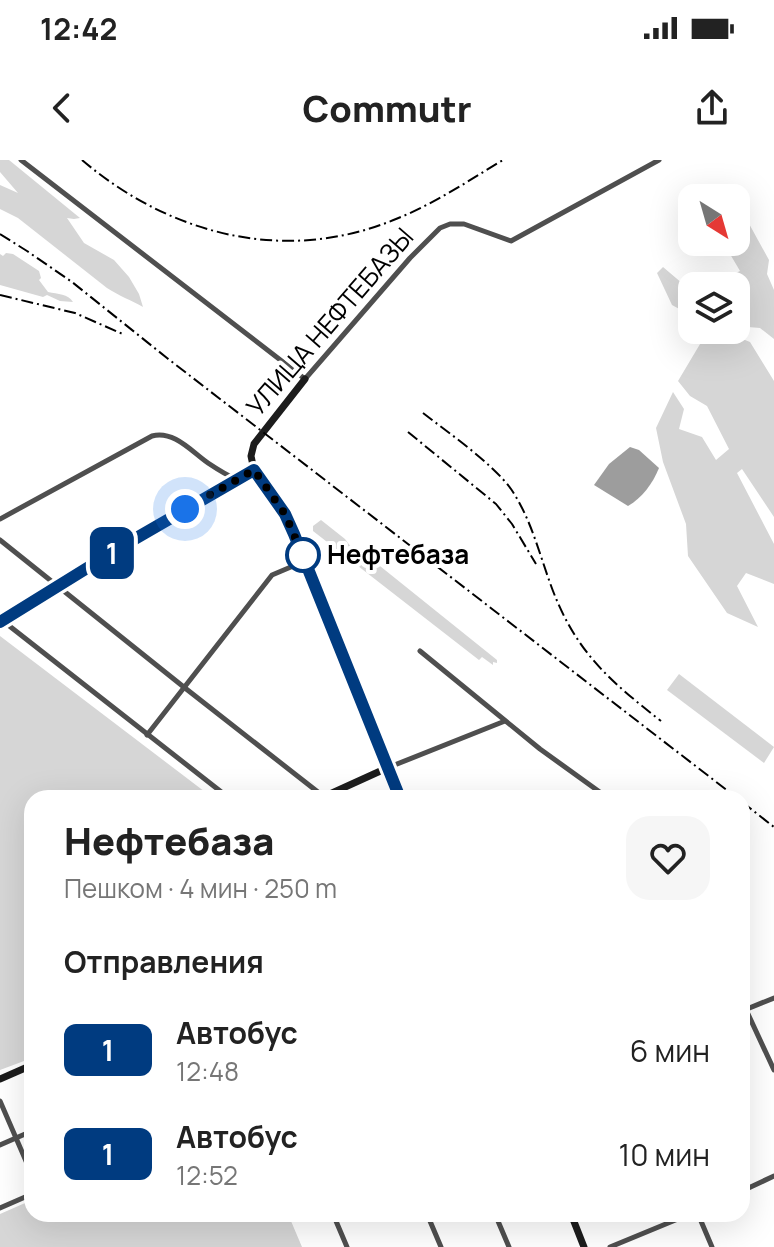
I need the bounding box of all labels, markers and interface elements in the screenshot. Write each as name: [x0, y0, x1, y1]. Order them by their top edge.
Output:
text: 12:42: [40, 8, 117, 49]
text: Commutr: [302, 84, 472, 133]
icon: back: [40, 86, 84, 130]
icon: share: [690, 86, 734, 130]
north arrow: [678, 184, 750, 256]
map controls: [678, 184, 750, 344]
street label: УЛИЦА НЕФТЕБАЗЫ: [238, 220, 421, 423]
button: layers: [678, 272, 750, 344]
your location: [165, 489, 205, 529]
line badge: 1: [86, 527, 138, 579]
text: 1: [106, 534, 118, 572]
place label: Нефтебаза: [327, 536, 469, 572]
marker: Нефтебаза: [286, 538, 320, 572]
text: Нефтебаза: [64, 814, 274, 866]
button: heart: [626, 816, 710, 900]
text: Пешком · 4 мин · 250 m: [64, 870, 337, 906]
text: Отправления: [64, 941, 264, 982]
text: Автобус: [176, 1012, 298, 1053]
text: 6 мин: [630, 1030, 710, 1071]
text: 1: [102, 1031, 114, 1069]
text: 12:48: [176, 1053, 239, 1089]
text: Автобус: [176, 1116, 298, 1157]
text: 10 мин: [618, 1134, 710, 1175]
text: 1: [102, 1135, 114, 1173]
text: 12:52: [176, 1157, 238, 1193]

